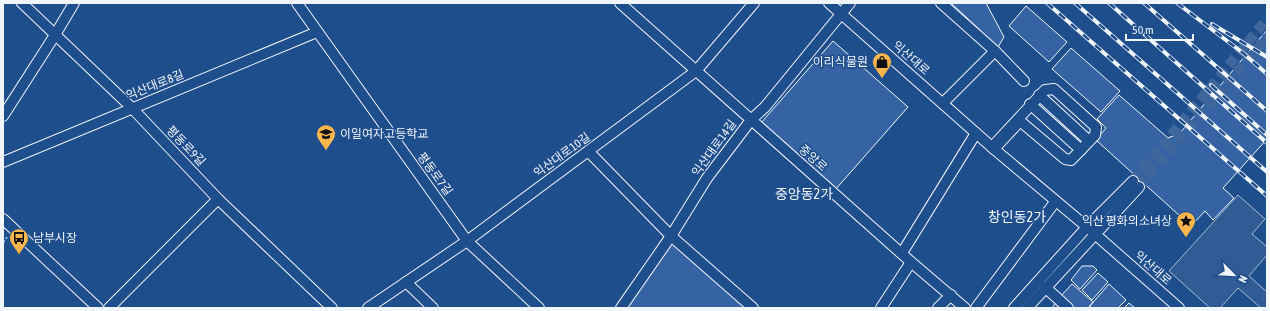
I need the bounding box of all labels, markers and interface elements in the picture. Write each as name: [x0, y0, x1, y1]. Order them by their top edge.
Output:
scale bar: [1126, 16, 1193, 42]
text: 50 m: [1132, 23, 1154, 37]
street label: 익산대로: [890, 38, 932, 78]
shop icon: 이리식물원: [871, 51, 893, 79]
place label: 이리식물원: [813, 55, 868, 69]
street label: 익산대로8길: [124, 67, 186, 103]
street label: 익산대로14길: [689, 117, 739, 179]
street label: 평동로9길: [164, 123, 208, 169]
school or university icon: 이일여자고등학교: [315, 123, 337, 151]
place label: 이일여자고등학교: [340, 127, 428, 141]
street label: 익산대로10길: [531, 130, 593, 180]
street label: 중앙로: [796, 142, 830, 174]
street label: 평동로7길: [415, 150, 455, 198]
district label: 중앙동2가: [775, 186, 833, 202]
district label: 창인동2가: [988, 209, 1046, 225]
place icon: 익산 평화의소녀상: [1175, 210, 1197, 238]
place label: 익산 평화의소녀상: [1082, 214, 1172, 228]
bus stop icon: 남부시장: [8, 227, 30, 255]
place label: 남부시장: [33, 231, 77, 245]
street label: 익산대로: [1132, 248, 1174, 288]
north arrow: [1214, 255, 1254, 295]
text: N: [1236, 274, 1250, 284]

